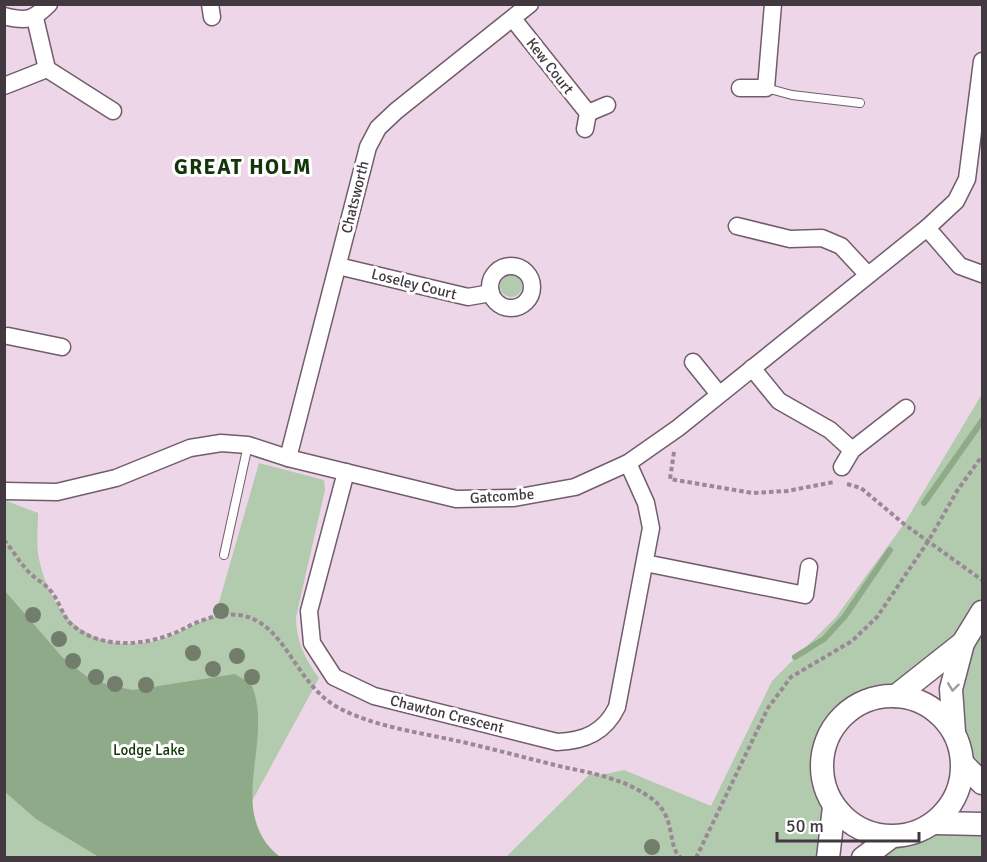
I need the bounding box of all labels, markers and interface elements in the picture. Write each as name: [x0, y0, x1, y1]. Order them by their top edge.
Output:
street label: Kew Court: [523, 34, 577, 98]
district label: GREAT HOLM: [174, 154, 312, 180]
street label: Chatsworth: [337, 159, 373, 235]
street label: Loseley Court: [370, 265, 458, 303]
street label: Gatcombe: [469, 485, 535, 507]
one-way arrow: [947, 682, 960, 692]
street label: Chawton Crescent: [388, 691, 506, 737]
park label: Lodge Lake: [113, 741, 185, 759]
scale bar: [777, 805, 920, 843]
text: 50 m: [786, 815, 824, 837]

